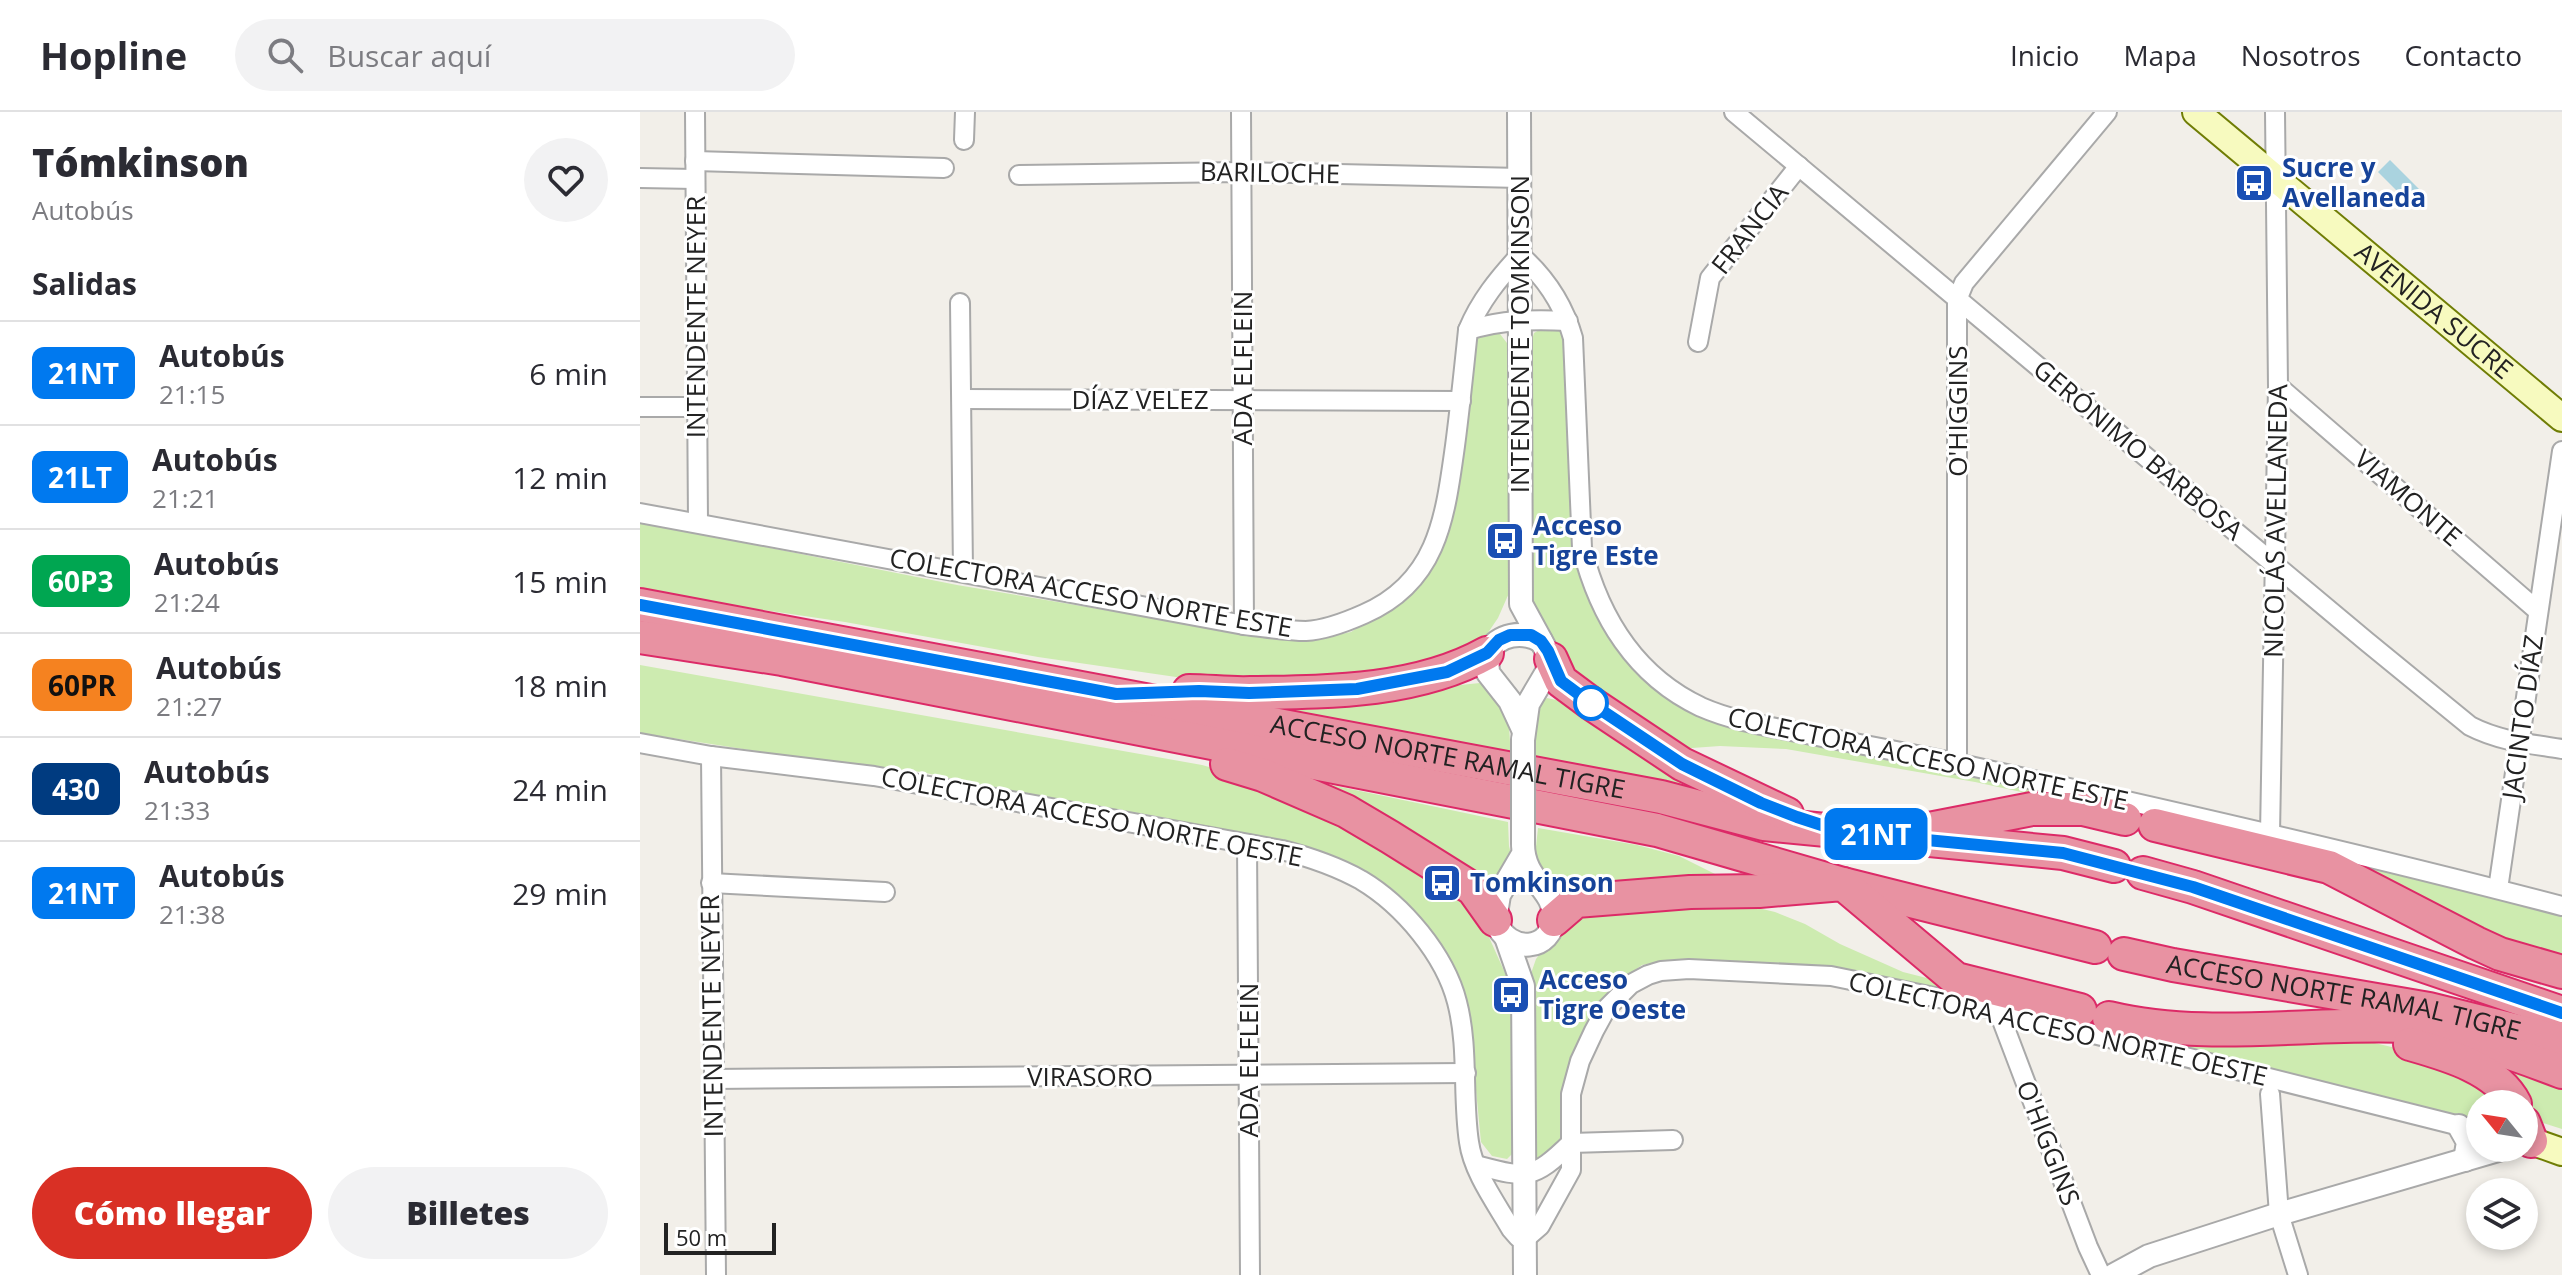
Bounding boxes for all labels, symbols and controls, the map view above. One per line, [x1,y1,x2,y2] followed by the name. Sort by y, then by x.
[235,19,795,91] search box
[40,29,187,81] text: Hopline
[263,33,307,77] icon: search
[327,35,491,76] text: Buscar aquí
[2010,36,2079,74] text: Inicio
[2123,36,2197,74] text: Mapa
[2241,36,2361,74] text: Nosotros
[2405,36,2522,74] text: Contacto
[32,136,249,188] text: Tómkinson
[524,138,608,222] button: heart
[2282,149,2426,215] place label: Sucre y Avellaneda
[1200,153,1340,191] street label: BARILOCHE
[2233,162,2275,204] bus stop icon: Sucre y Avellaneda
[1501,175,1537,493] street label: INTENDENTE TOMKINSON
[1703,175,1796,281] street label: FRANCIA
[32,192,134,228] text: Autobús
[677,196,713,438] street label: INTENDENTE NEYER
[2348,234,2521,387] street label: AVENIDA SUCRE
[32,263,137,304] text: Salidas
[1224,291,1260,445] street label: ADA ELFLEIN
[159,335,285,376] text: Autobús
[1939,345,1975,477] street label: O'HIGGINS
[2026,351,2252,548] street label: GERÓNIMO BARBOSA
[529,353,608,394] text: 6 min
[48,354,119,392] text: 21NT
[159,376,225,412] text: 21:15
[1071,381,1209,417] street label: DÍAZ VELEZ
[2255,383,2295,658] street label: NICOLÁS AVELLANEDA
[152,439,278,480] text: Autobús
[2347,441,2470,554] street label: VIAMONTE
[512,457,608,498] text: 12 min
[48,458,112,496] text: 21LT
[152,480,218,516] text: 21:21
[1533,507,1659,573] place label: Acceso Tigre Este
[1484,520,1526,562] bus stop icon: Acceso Tigre Este
[887,539,1295,645] street label: COLECTORA ACCESO NORTE ESTE
[154,543,279,584] text: Autobús
[512,561,608,602] text: 15 min
[48,562,114,600] text: 60P3
[154,584,220,620] text: 21:24
[2492,632,2551,804] street label: JACINTO DÍAZ
[156,647,282,688] text: Autobús
[512,665,608,706] text: 18 min
[48,666,116,704] text: 60PR
[1574,686,1608,720] unlabelled marker
[156,688,222,724] text: 21:27
[1725,698,2132,818] street label: COLECTORA ACCESO NORTE ESTE
[1268,705,1628,807] street label: ACCESO NORTE RAMAL TIGRE
[144,751,270,792] text: Autobús
[878,757,1306,875] street label: COLECTORA ACCESO NORTE OESTE
[512,769,608,810] text: 24 min
[52,770,100,808] text: 430
[144,792,210,828] text: 21:33
[1820,808,1932,860] line badge: 21NT
[1841,815,1912,853] text: 21NT
[159,855,285,896] text: Autobús
[1421,862,1463,904] bus stop icon: Tomkinson
[1470,864,1614,900] place label: Tomkinson
[512,873,608,914] text: 29 min
[48,874,119,912] text: 21NT
[691,894,731,1138] street label: INTENDENTE NEYER
[159,896,225,932] text: 21:38
[2164,945,2525,1048] street label: ACCESO NORTE RAMAL TIGRE
[1539,961,1686,1027] place label: Acceso Tigre Oeste
[1845,962,2271,1094] street label: COLECTORA ACCESO NORTE OESTE
[1490,974,1532,1016] bus stop icon: Acceso Tigre Oeste
[1230,983,1266,1137] street label: ADA ELFLEIN
[1027,1058,1153,1094] street label: VIRASORO
[2009,1075,2089,1210] street label: O'HIGGINS
[2466,1090,2538,1162] north arrow
[2466,1090,2538,1250] map controls
[32,1167,312,1259] button: Cómo llegar
[328,1167,608,1259] button: Billetes
[2466,1178,2538,1250] button: layers
[664,1219,776,1255] scale bar
[676,1222,727,1252] text: 50 m

